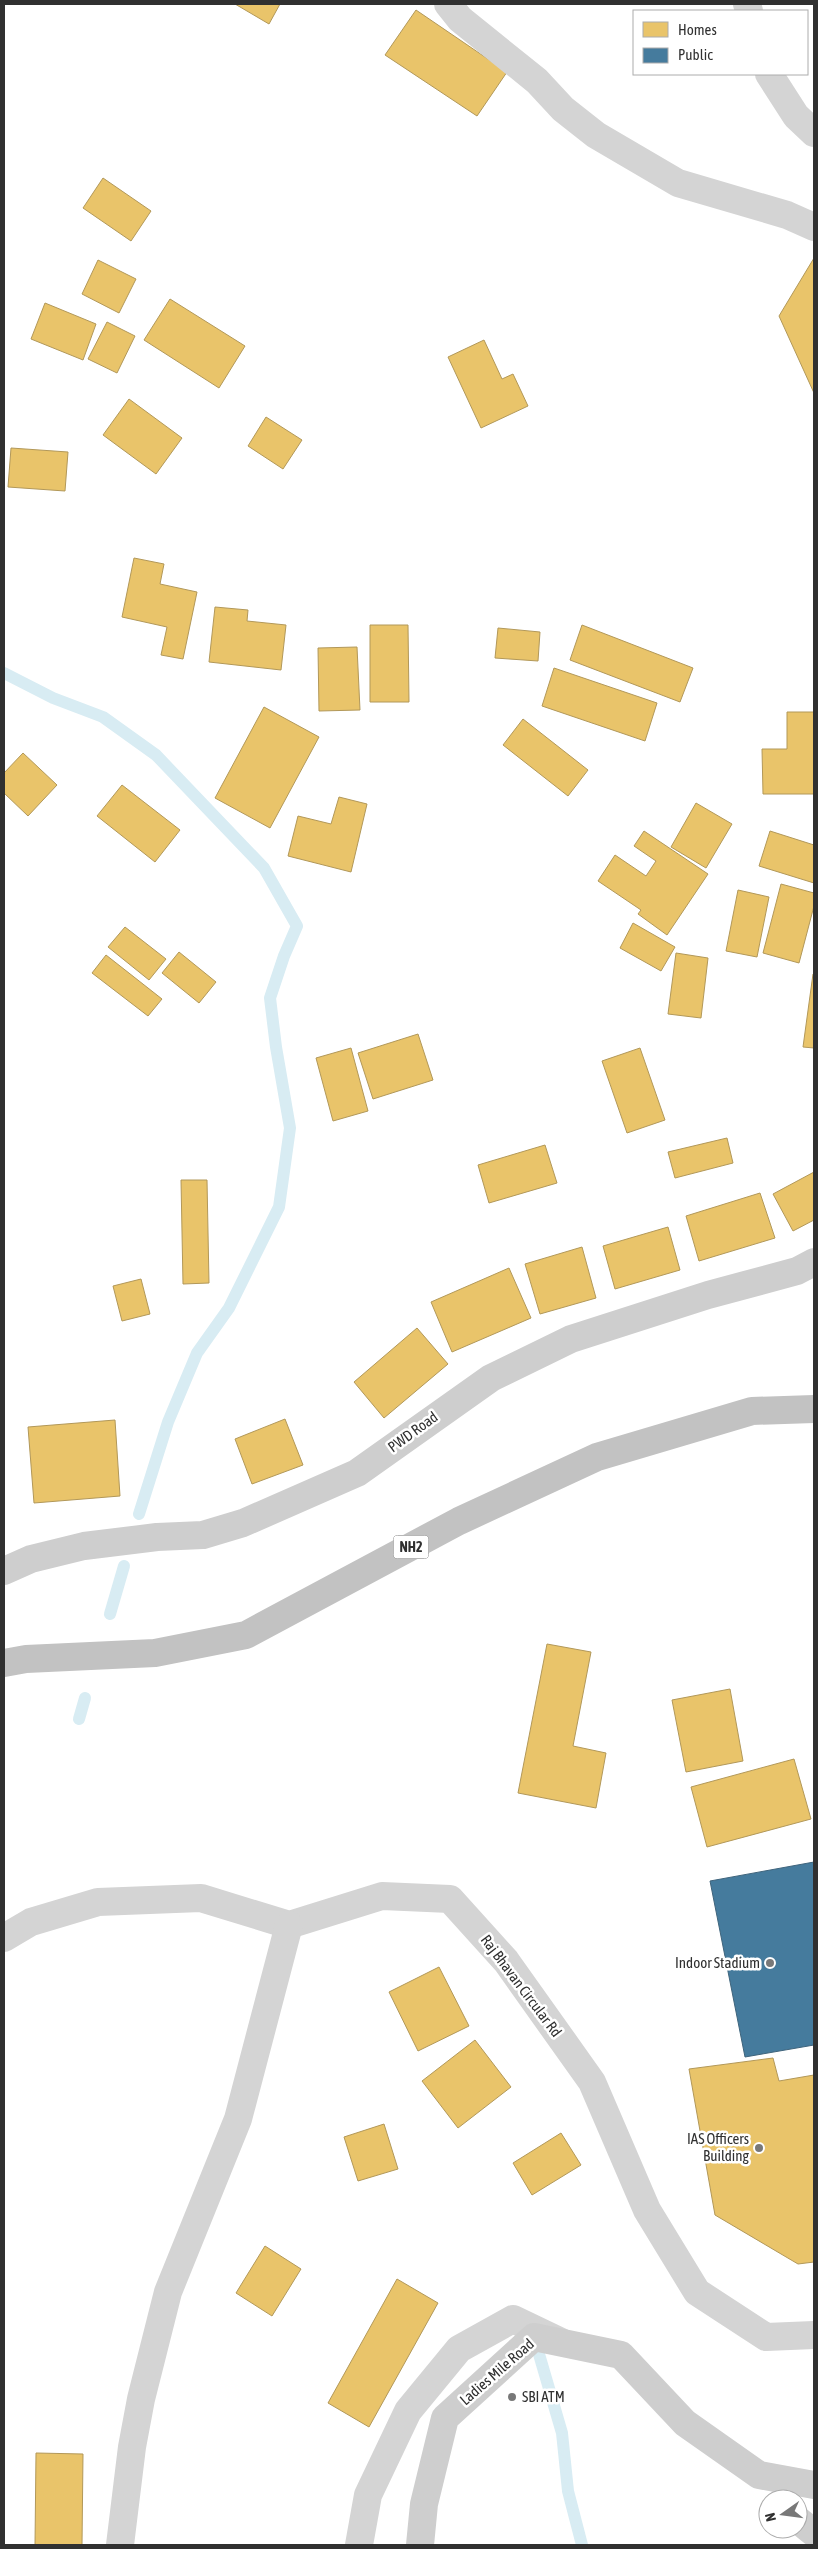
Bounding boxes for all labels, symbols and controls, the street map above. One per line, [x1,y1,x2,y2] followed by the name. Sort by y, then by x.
[633,10,808,75] legend
[678,21,717,38] text: Homes
[678,46,713,63] text: Public
[385,1408,441,1455] street label: PWD Road
[394,1535,428,1558] road number: NH2
[478,1931,565,2040] street label: Raj Bhavan Circular Rd
[675,1954,760,1971] place label: Indoor Stadium
[764,1957,776,1969] marker: Indoor Stadium
[687,2130,750,2164] place label: IAS Officers Building
[753,2142,765,2154] marker: IAS Officers Building
[456,2335,537,2408] street label: Ladies Mile Road
[522,2388,565,2405] place label: SBI ATM
[506,2391,518,2403] marker: SBI ATM
[758,2489,808,2539] north arrow
[762,2511,779,2523] text: N

